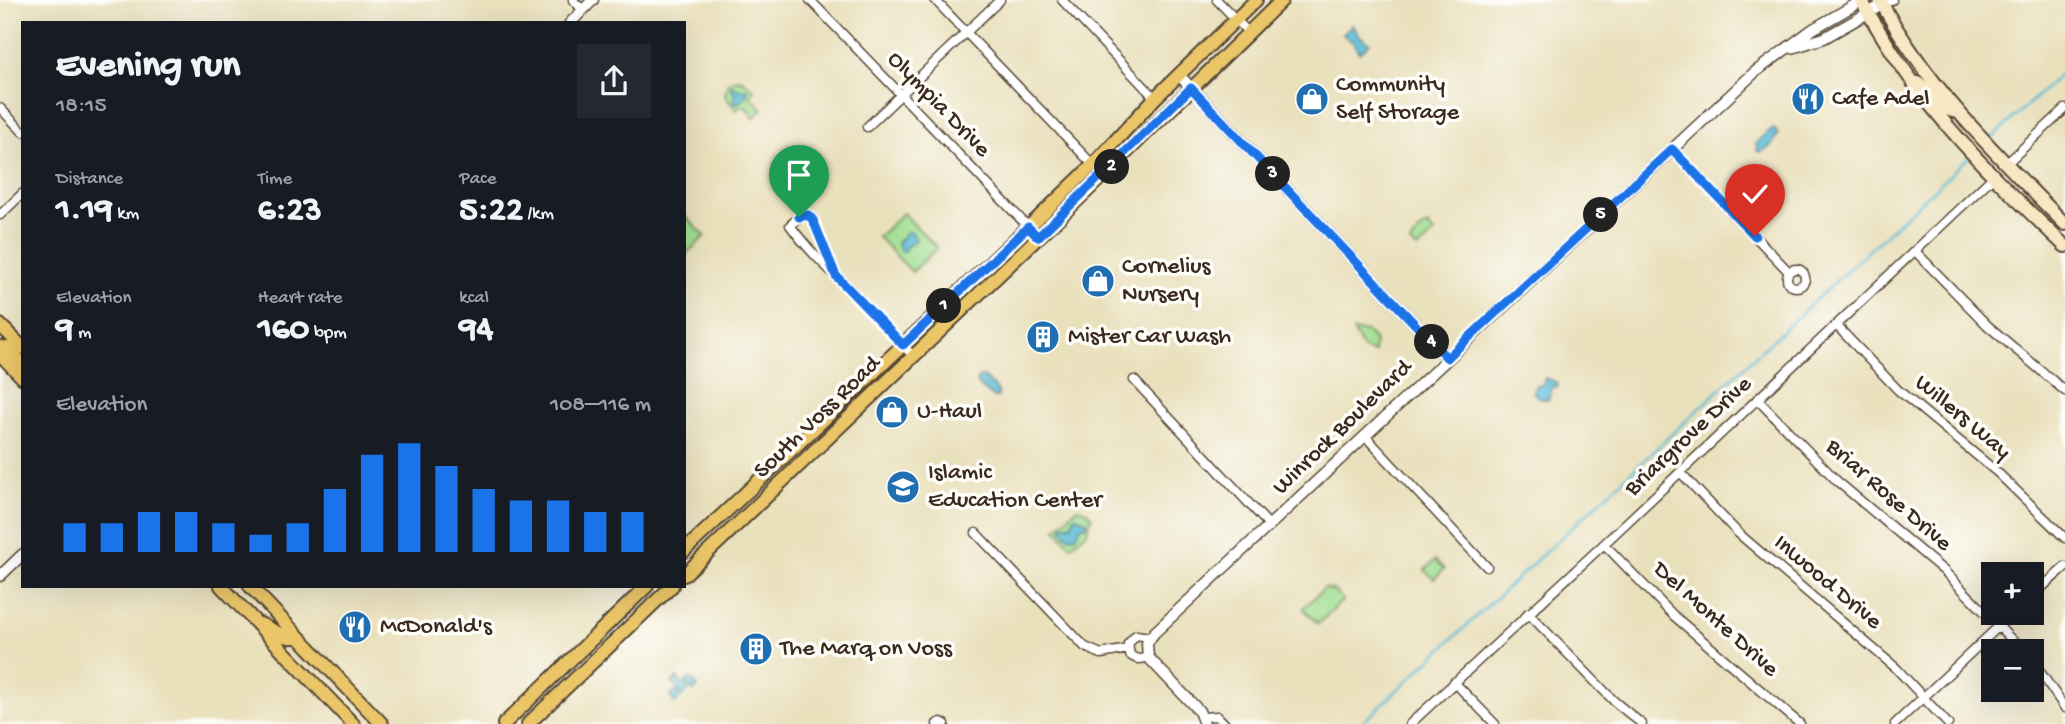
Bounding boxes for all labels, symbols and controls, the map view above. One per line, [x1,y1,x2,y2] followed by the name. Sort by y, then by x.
[577,44,651,118] button: share
[56,45,240,89] text: Evening run
[880,46,996,165] street label: Olympia Drive
[1336,71,1460,128] place label: Community Self Storage
[1293,80,1331,118] shop icon: Community Self Storage
[1789,80,1827,118] restaurant icon: Cafe Adel
[1832,85,1930,114] place label: Cafe Adel
[56,93,107,120] text: 18:15
[769,145,829,217] pin
[1094,150,1130,184] pin: 2
[1107,155,1116,178] text: 2
[780,156,818,194] icon: arrive
[1256,156,1290,192] pin: 3
[1268,162,1277,185] text: 3
[1725,164,1785,236] pin
[56,168,123,191] text: Distance
[258,168,292,191] text: Time
[459,168,497,191] text: Pace
[1736,175,1774,213] icon: check
[56,191,113,232] text: 1.19
[258,191,322,232] text: 6:23
[459,191,523,232] text: 5:22
[1584,198,1618,232] pin: 5
[113,203,139,226] text: km
[523,203,554,226] text: /km
[1596,203,1606,226] text: 5
[1122,253,1212,310] place label: Cornelius Nursery
[1079,262,1117,300] shop icon: Cornelius Nursery
[56,287,132,310] text: Elevation
[258,287,343,310] text: Heart rate
[459,287,489,310] text: kcal
[926,288,962,324] pin: 1
[940,294,947,317] text: 1
[56,310,74,351] text: 9
[258,310,309,351] text: 160
[459,310,493,351] text: 94
[1024,318,1062,356] building icon: Mister Car Wash
[74,322,92,345] text: m
[309,322,347,345] text: bpm
[1068,323,1231,352] place label: Mister Car Wash
[1414,324,1450,360] pin: 4
[1427,330,1436,353] text: 4
[749,349,889,486] street label: South Voss Road
[1267,353,1420,502] street label: Winrock Boulevard
[1908,369,2016,467] street label: Willers Way
[1619,370,1759,504] street label: Briargrove Drive
[56,392,147,419] text: Elevation
[550,392,651,419] text: 108–116 m
[873,393,911,431] shop icon: U-Haul
[917,398,982,427] place label: U-Haul
[1818,433,1957,559] street label: Briar Rose Drive
[928,459,1104,516] place label: Islamic Education Center
[884,468,922,506] school or university icon: Islamic Education Center
[1767,529,1888,637] street label: Inwood Drive
[1644,554,1784,685] street label: Del Monte Drive
[1981,562,2044,702] map controls
[1981,562,2044,625] button: +
[336,608,374,646] restaurant icon: McDonald's
[380,613,493,642] place label: McDonald's
[737,630,775,668] building icon: The Marq on Voss
[778,635,953,664] place label: The Marq on Voss
[1981,639,2044,702] button: −

